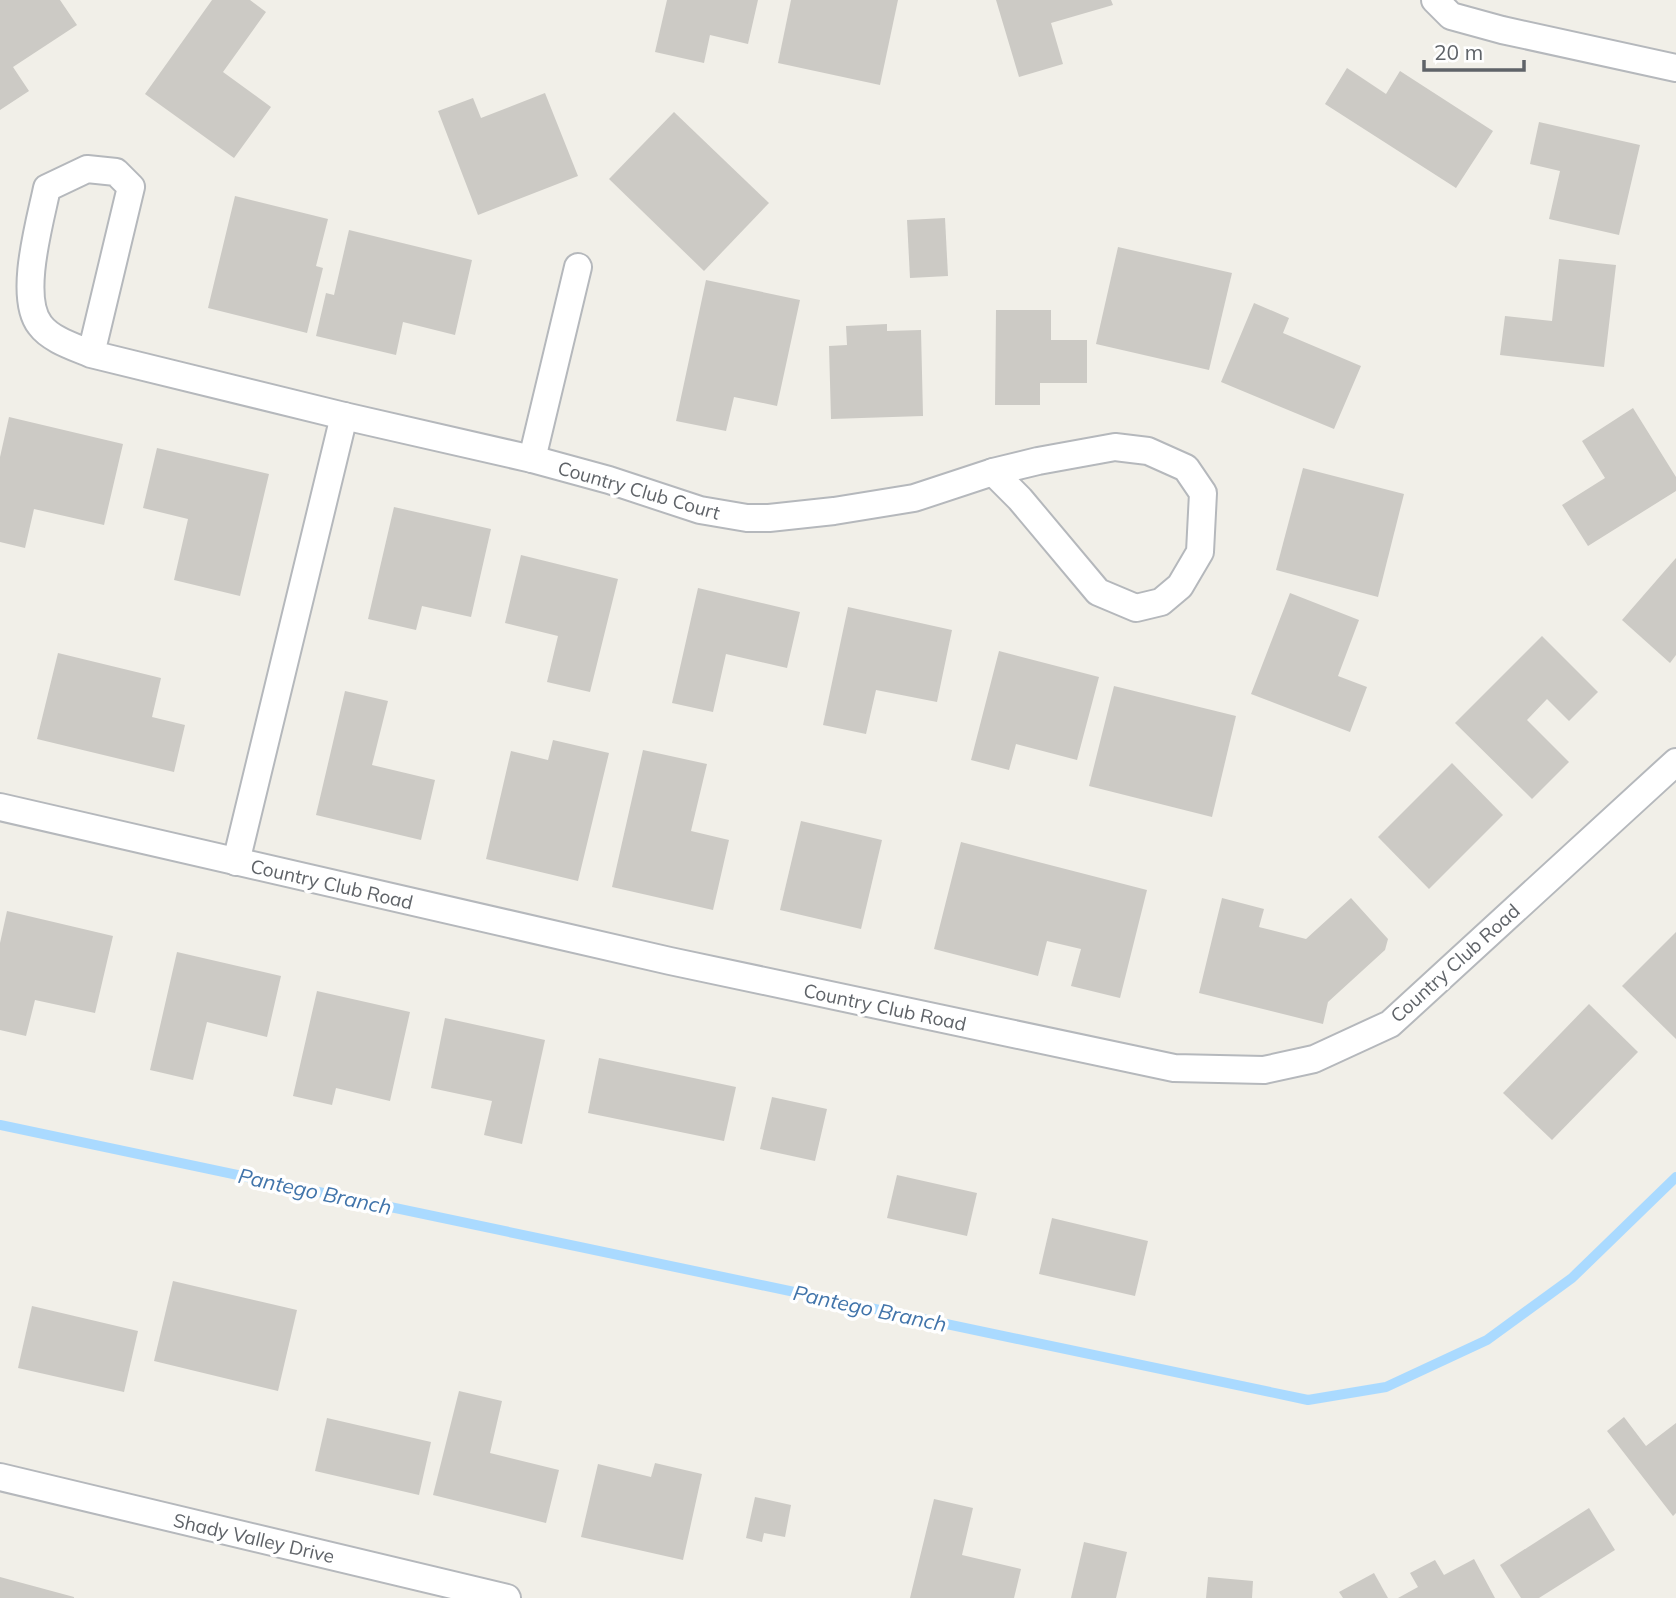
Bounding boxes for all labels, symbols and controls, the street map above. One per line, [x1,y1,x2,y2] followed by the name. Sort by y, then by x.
[1424,28,1524,72] scale bar
[1434,39,1483,65] text: 20 m
[555,455,723,525] street label: Country Club Court
[248,854,416,914] street label: Country Club Road
[1385,899,1525,1027] street label: Country Club Road
[801,978,969,1036] street label: Country Club Road
[236,1162,394,1220] water label: Pantego Branch
[791,1279,949,1337] water label: Pantego Branch
[171,1508,337,1568] street label: Shady Valley Drive

